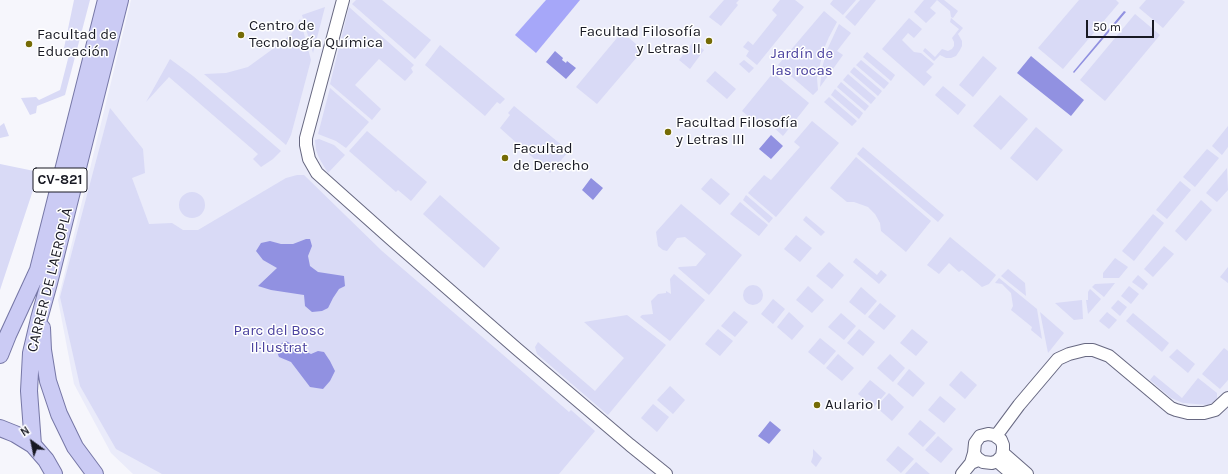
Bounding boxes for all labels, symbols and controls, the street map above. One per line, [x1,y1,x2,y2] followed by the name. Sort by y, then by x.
[1088,12,1156,38] scale bar
[249,17,383,52] place label: Centro de Tecnología Química
[1093,20,1121,34] text: 50 m
[579,23,701,58] place label: Facultad Filosofía y Letras II
[37,26,117,61] place label: Facultad de Educación
[236,30,246,40] marker: Centro de Tecnología Química
[704,36,714,46] marker: Facultad Filosofía y Letras II
[24,39,34,49] marker: Facultad de Educación
[771,45,833,80] park label: Jardín de las rocas
[676,114,798,149] place label: Facultad Filosofía y Letras III
[663,127,673,137] marker: Facultad Filosofía y Letras III
[513,140,589,175] place label: Facultad de Derecho
[500,153,510,163] marker: Facultad de Derecho
[33,168,87,192] road number: CV-821
[23,206,77,354] street label: CARRER DE L'AEROPLÀ
[234,322,324,357] park label: Parc del Bosc Il·lustrat
[825,396,881,414] place label: Aulario I
[812,400,822,410] marker: Aulario I
[12,422,52,462] north arrow
[18,424,32,439] text: N

